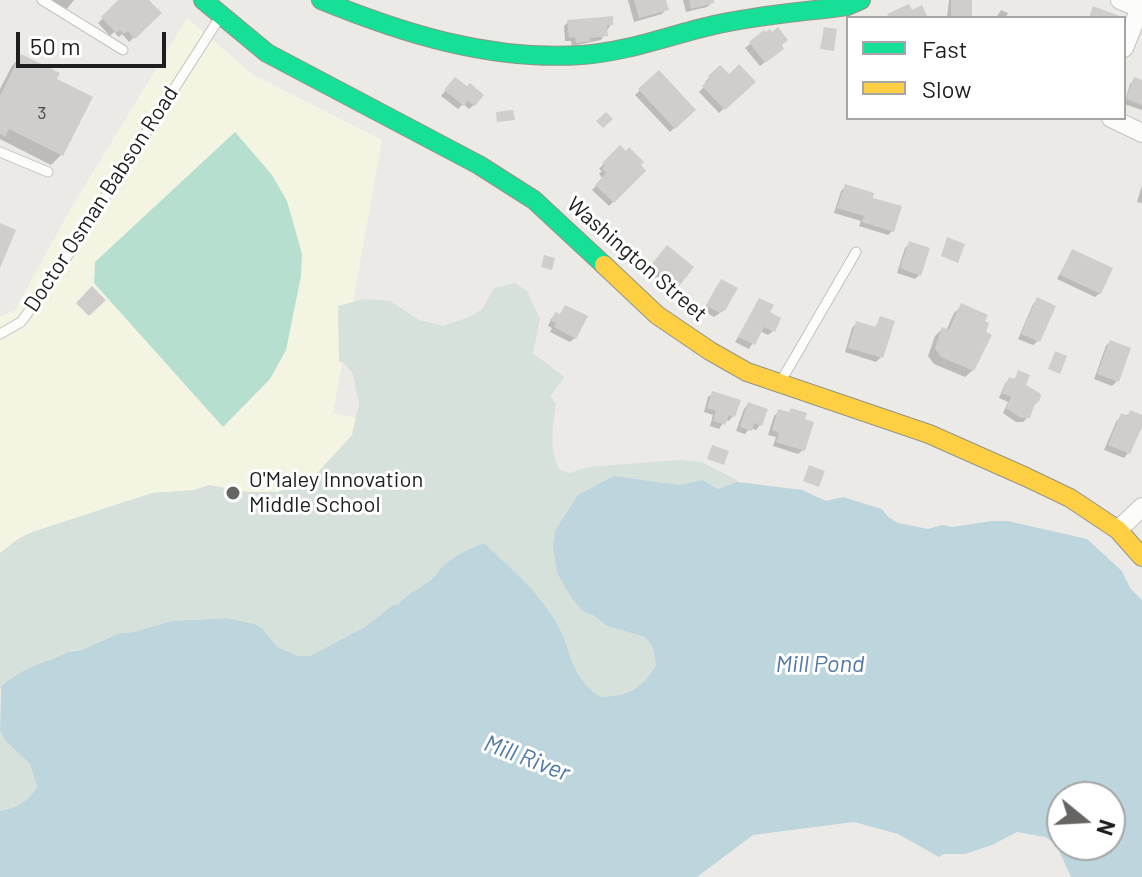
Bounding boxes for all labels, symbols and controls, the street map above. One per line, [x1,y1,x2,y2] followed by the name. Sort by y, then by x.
[20,16,170,66] scale bar
[846,16,1126,120] legend
[30,31,81,60] text: 50 m
[922,34,967,63] text: Fast
[922,74,971,103] text: Slow
[18,81,184,317] street label: Doctor Osman Babson Road
[37,102,47,124] house number: 3
[561,191,713,327] street label: Washington Street
[249,467,423,518] place label: O'Maley Innovation Middle School
[224,484,242,502] marker: O'Maley Innovation Middle School
[775,650,865,678] water label: Mill Pond
[480,728,574,788] water label: Mill River
[1046,781,1126,861] north arrow
[1092,817,1122,839] text: N

